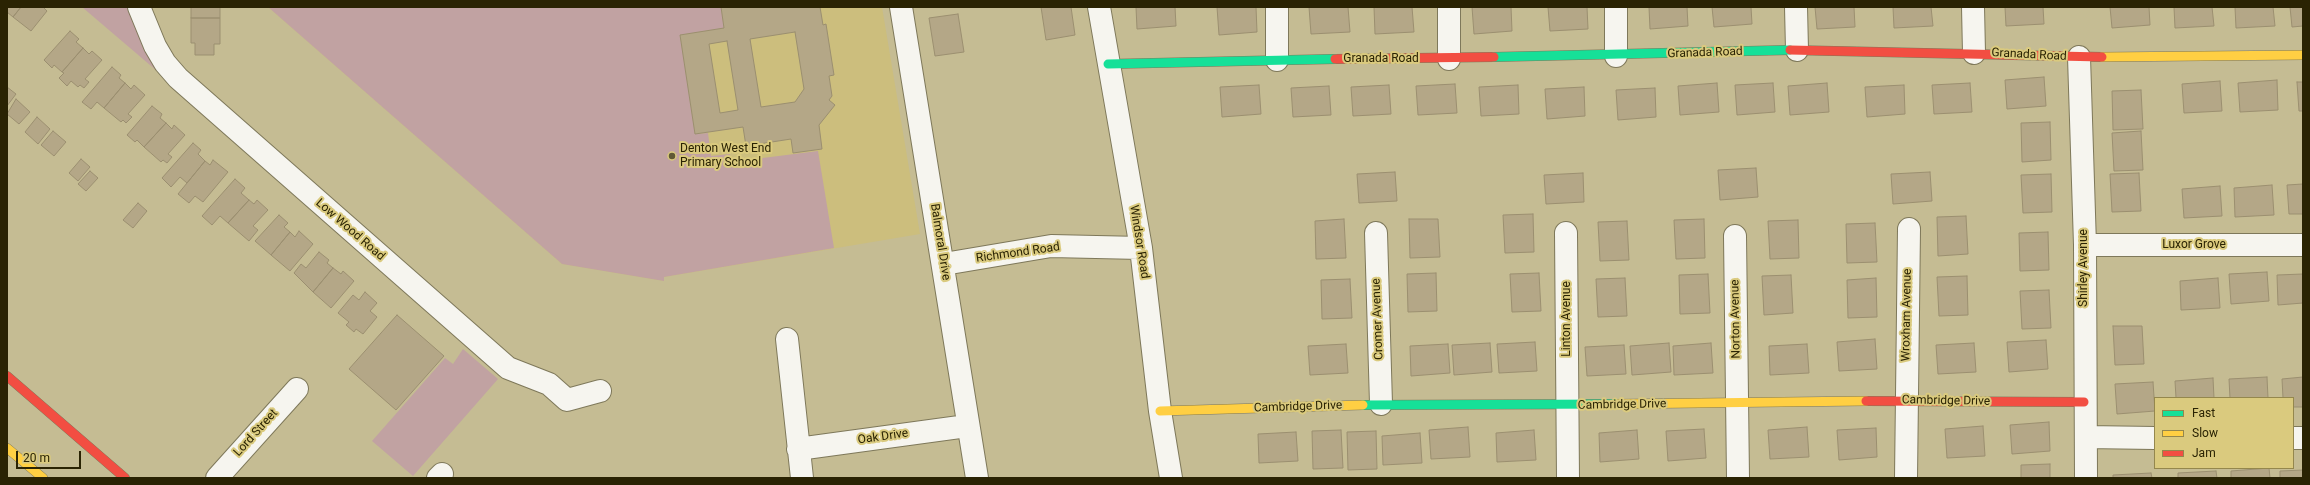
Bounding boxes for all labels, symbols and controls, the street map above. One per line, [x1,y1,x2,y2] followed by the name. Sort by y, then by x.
[1667,44,1743,62] street label: Granada Road
[1991,46,2067,64] street label: Granada Road
[1343,52,1419,66] street label: Granada Road
[680,142,771,170] place label: Denton West End Primary School
[667,151,677,161] marker: Denton West End Primary School
[313,196,387,264] street label: Low Wood Road
[927,203,953,281] street label: Balmoral Drive
[1126,204,1152,280] street label: Windsor Road
[2077,229,2091,307] street label: Shirley Avenue
[2162,238,2226,252] street label: Luxor Grove
[975,240,1061,266] street label: Richmond Road
[1899,268,1915,362] street label: Wroxham Avenue
[1369,278,1387,360] street label: Cromer Avenue
[1728,279,1744,359] street label: Norton Avenue
[1560,281,1574,357] street label: Linton Avenue
[1902,393,1990,409] street label: Cambridge Drive
[1578,397,1666,413] street label: Cambridge Drive
[2154,397,2294,469] legend
[1254,398,1342,416] street label: Cambridge Drive
[231,406,281,460] street label: Lord Street
[2192,406,2215,420] text: Fast
[857,426,909,448] street label: Oak Drive
[2192,426,2218,440] text: Slow
[18,443,83,469] scale bar
[2192,446,2216,460] text: Jam
[23,451,50,465] text: 20 m

